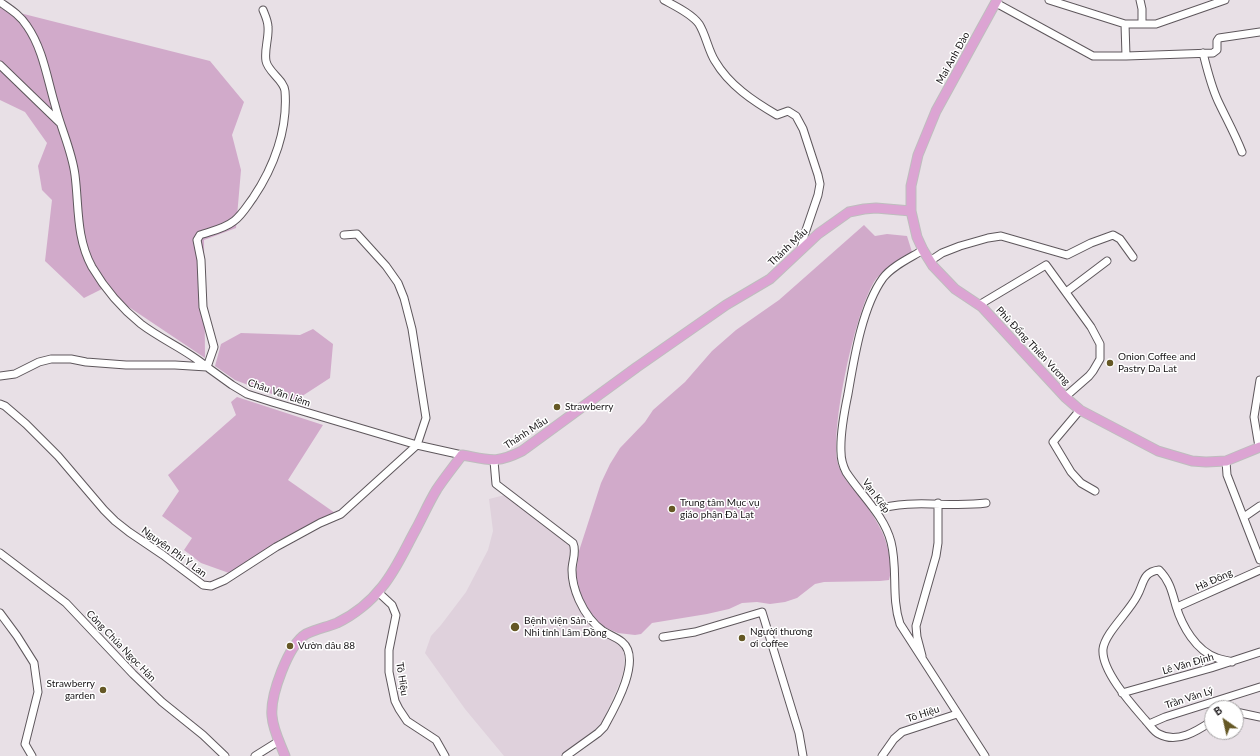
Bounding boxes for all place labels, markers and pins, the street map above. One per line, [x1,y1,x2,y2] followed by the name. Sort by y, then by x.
[1118,351,1196,374] place label: Onion Coffee and Pastry Da Lat
[1105,358,1115,368] marker: Onion Coffee and Pastry Da Lat
[565,401,613,413] place label: Strawberry
[552,402,562,412] marker: Strawberry
[680,497,760,520] place label: Trung tâm Mục vụ giáo phận Đà Lạt
[667,504,677,514] marker: Trung tâm Mục vụ giáo phận Đà Lạt
[524,615,607,638] place label: Bệnh viện Sản - Nhi tỉnh Lâm Đồng
[509,621,521,633] marker: Bệnh viện Sản - Nhi tỉnh Lâm Đồng
[750,626,812,650] place label: Người thương ơi coffee
[737,633,747,643] marker: Người thương ơi coffee
[298,640,355,652] place label: Vườn dâu 88
[285,641,295,651] marker: Vườn dâu 88
[47,678,95,702] place label: Strawberry garden
[98,685,108,695] marker: Strawberry garden

